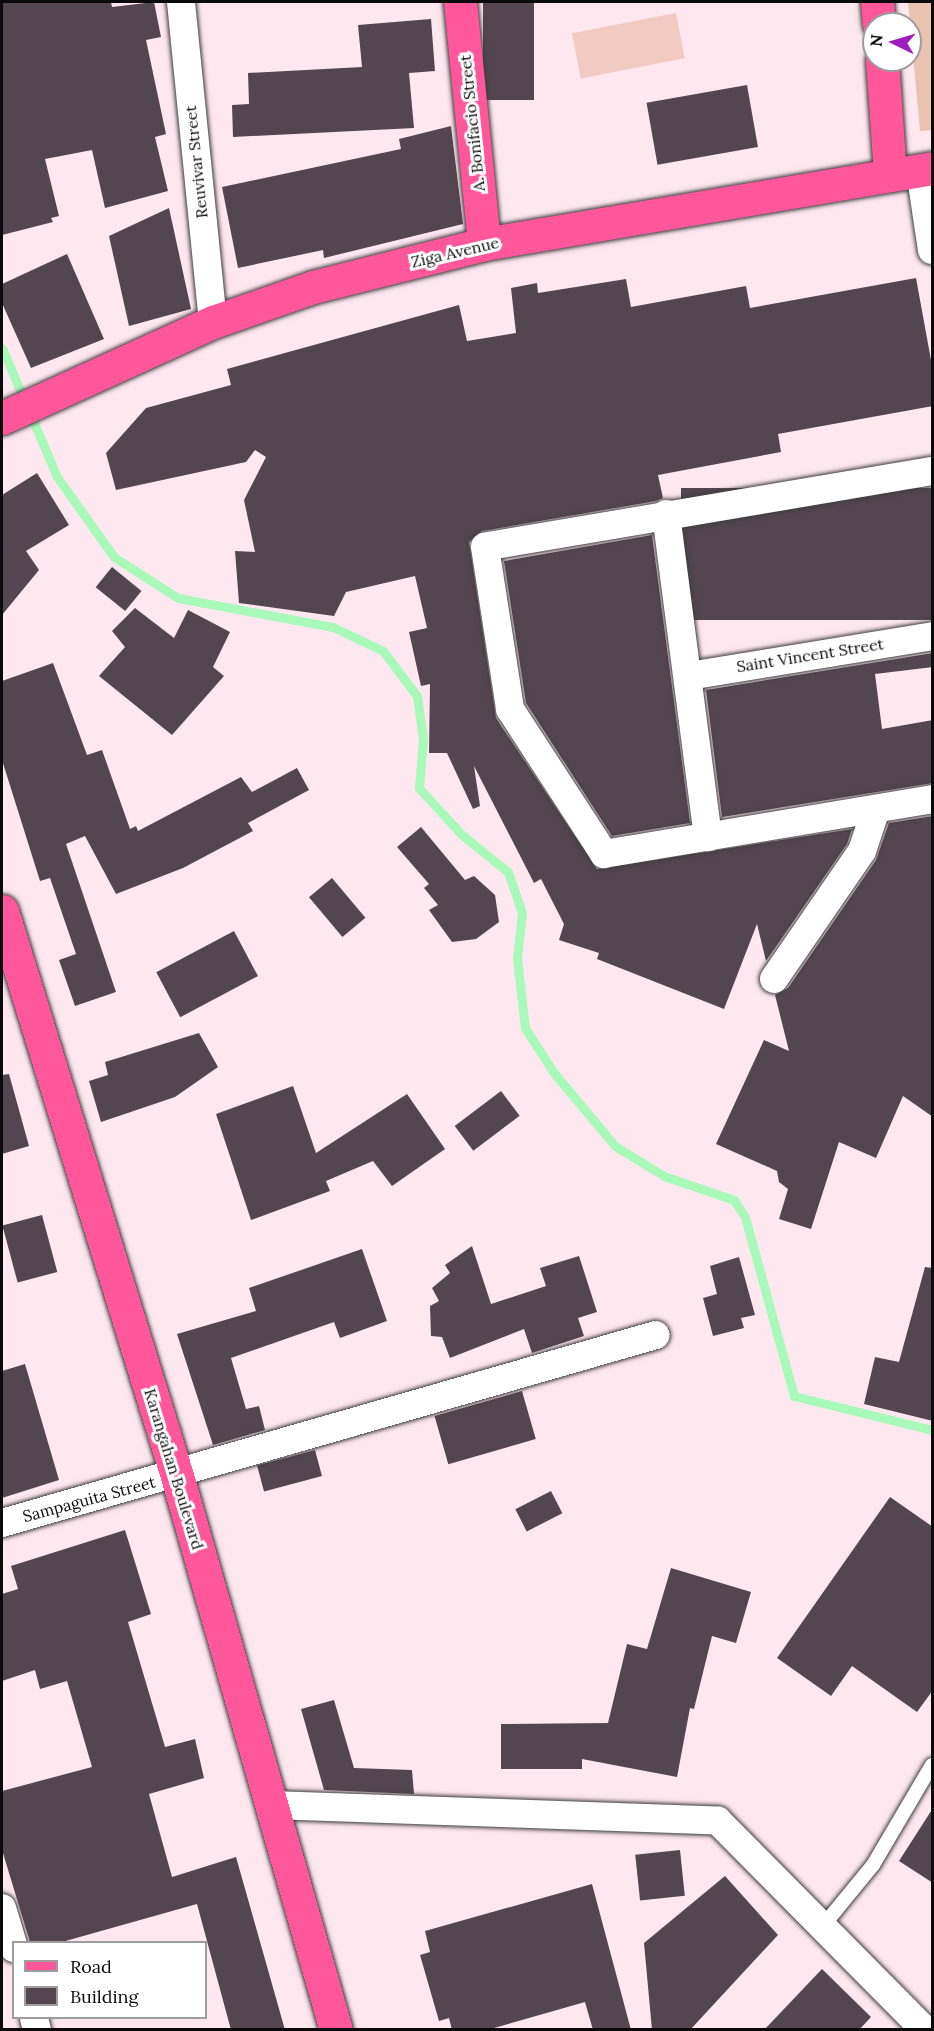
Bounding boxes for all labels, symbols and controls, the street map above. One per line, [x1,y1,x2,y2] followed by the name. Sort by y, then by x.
[862,12,922,72] north arrow
[866,34,887,48] text: N
[455,54,489,192] street label: A. Bonifacio Street
[181,105,211,219] street label: Reuvivar Street
[409,233,501,271] street label: Ziga Avenue
[735,634,885,676] street label: Saint Vincent Street
[140,1386,208,1552] street label: Karangahan Boulevard
[21,1472,157,1526] street label: Sampaguita Street
[12,1941,207,2019] legend
[70,1955,112,1978] text: Road
[70,1985,138,2008] text: Building

